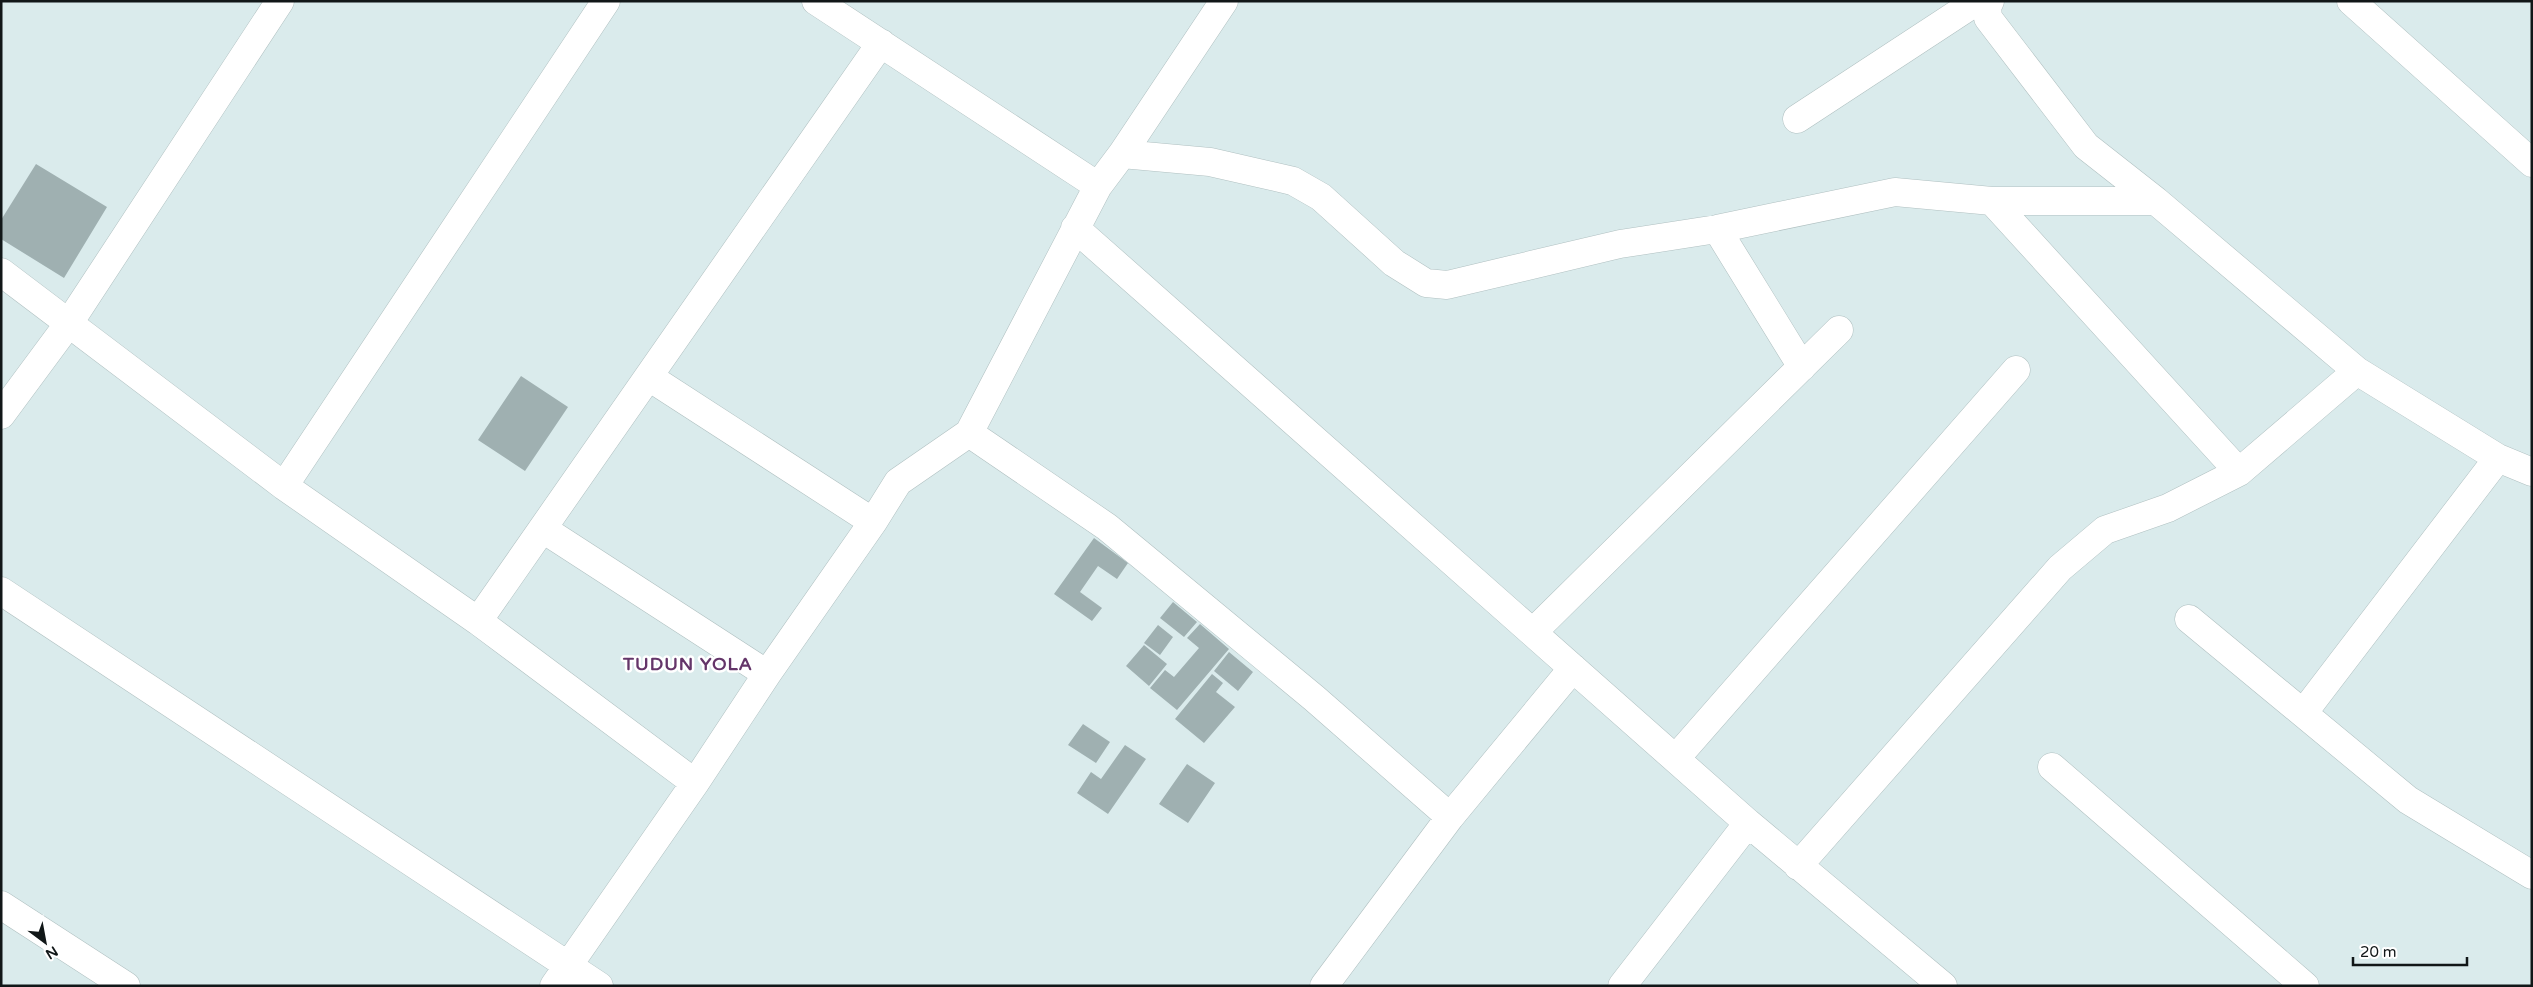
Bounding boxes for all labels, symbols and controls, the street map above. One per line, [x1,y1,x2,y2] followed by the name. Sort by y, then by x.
[622,653,753,675] district label: TUDUN YOLA
[20,917,70,967] north arrow
[2353,934,2467,966] scale bar
[42,942,61,963] text: N
[2360,943,2397,961] text: 20 m

